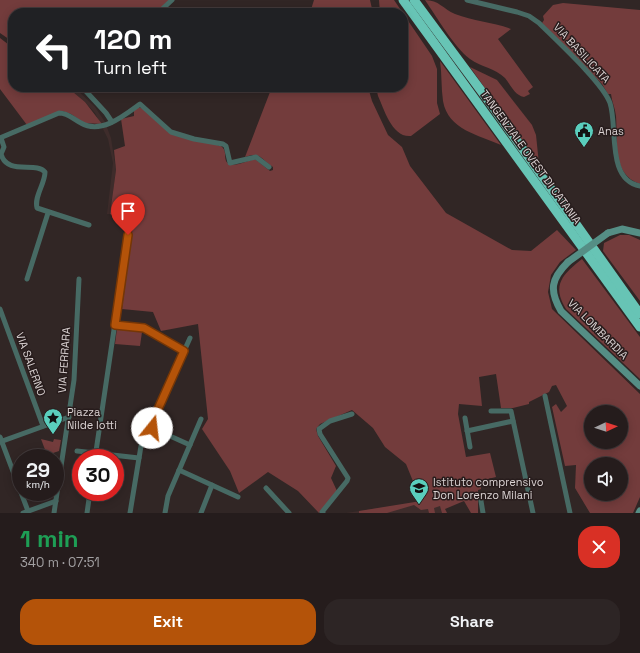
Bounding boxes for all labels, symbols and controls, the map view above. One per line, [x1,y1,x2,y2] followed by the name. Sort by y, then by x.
[551,20,613,86] street label: VIA BASILICATA
[94,21,172,57] text: 120 m
[28,24,80,76] icon: left
[94,56,167,79] text: Turn left
[478,87,584,227] street label: TANGENZIALE OVEST DI CATANIA
[573,120,595,148] public building icon: Anas
[598,124,624,138] place label: Anas
[111,194,145,235] pin
[117,200,139,222] icon: arrive
[565,296,631,362] street label: VIA LOMBARDIA
[55,327,73,393] street label: VIA FERRARA
[13,330,49,398] street label: VIA SALERNO
[67,405,117,432] place label: Piazza Nilde Iotti
[584,405,628,449] north arrow
[584,405,628,501] map controls
[42,407,64,435] place icon: Piazza Nilde Iotti
[131,407,173,449] position arrow
[72,449,124,501] speed limit sign: 30
[26,457,50,483] text: 29
[584,457,628,501] button: sound
[433,475,544,502] place label: Istituto comprensivo Don Lorenzo Milani
[408,477,430,505] school or university icon: Istituto comprensivo Don Lorenzo Milani
[26,478,50,491] text: km/h
[20,523,79,554] text: 1 min
[578,526,620,568] button: close
[20,554,100,571] text: 340 m · 07:51
[20,599,316,645] button: Exit
[324,599,620,645] button: Share

